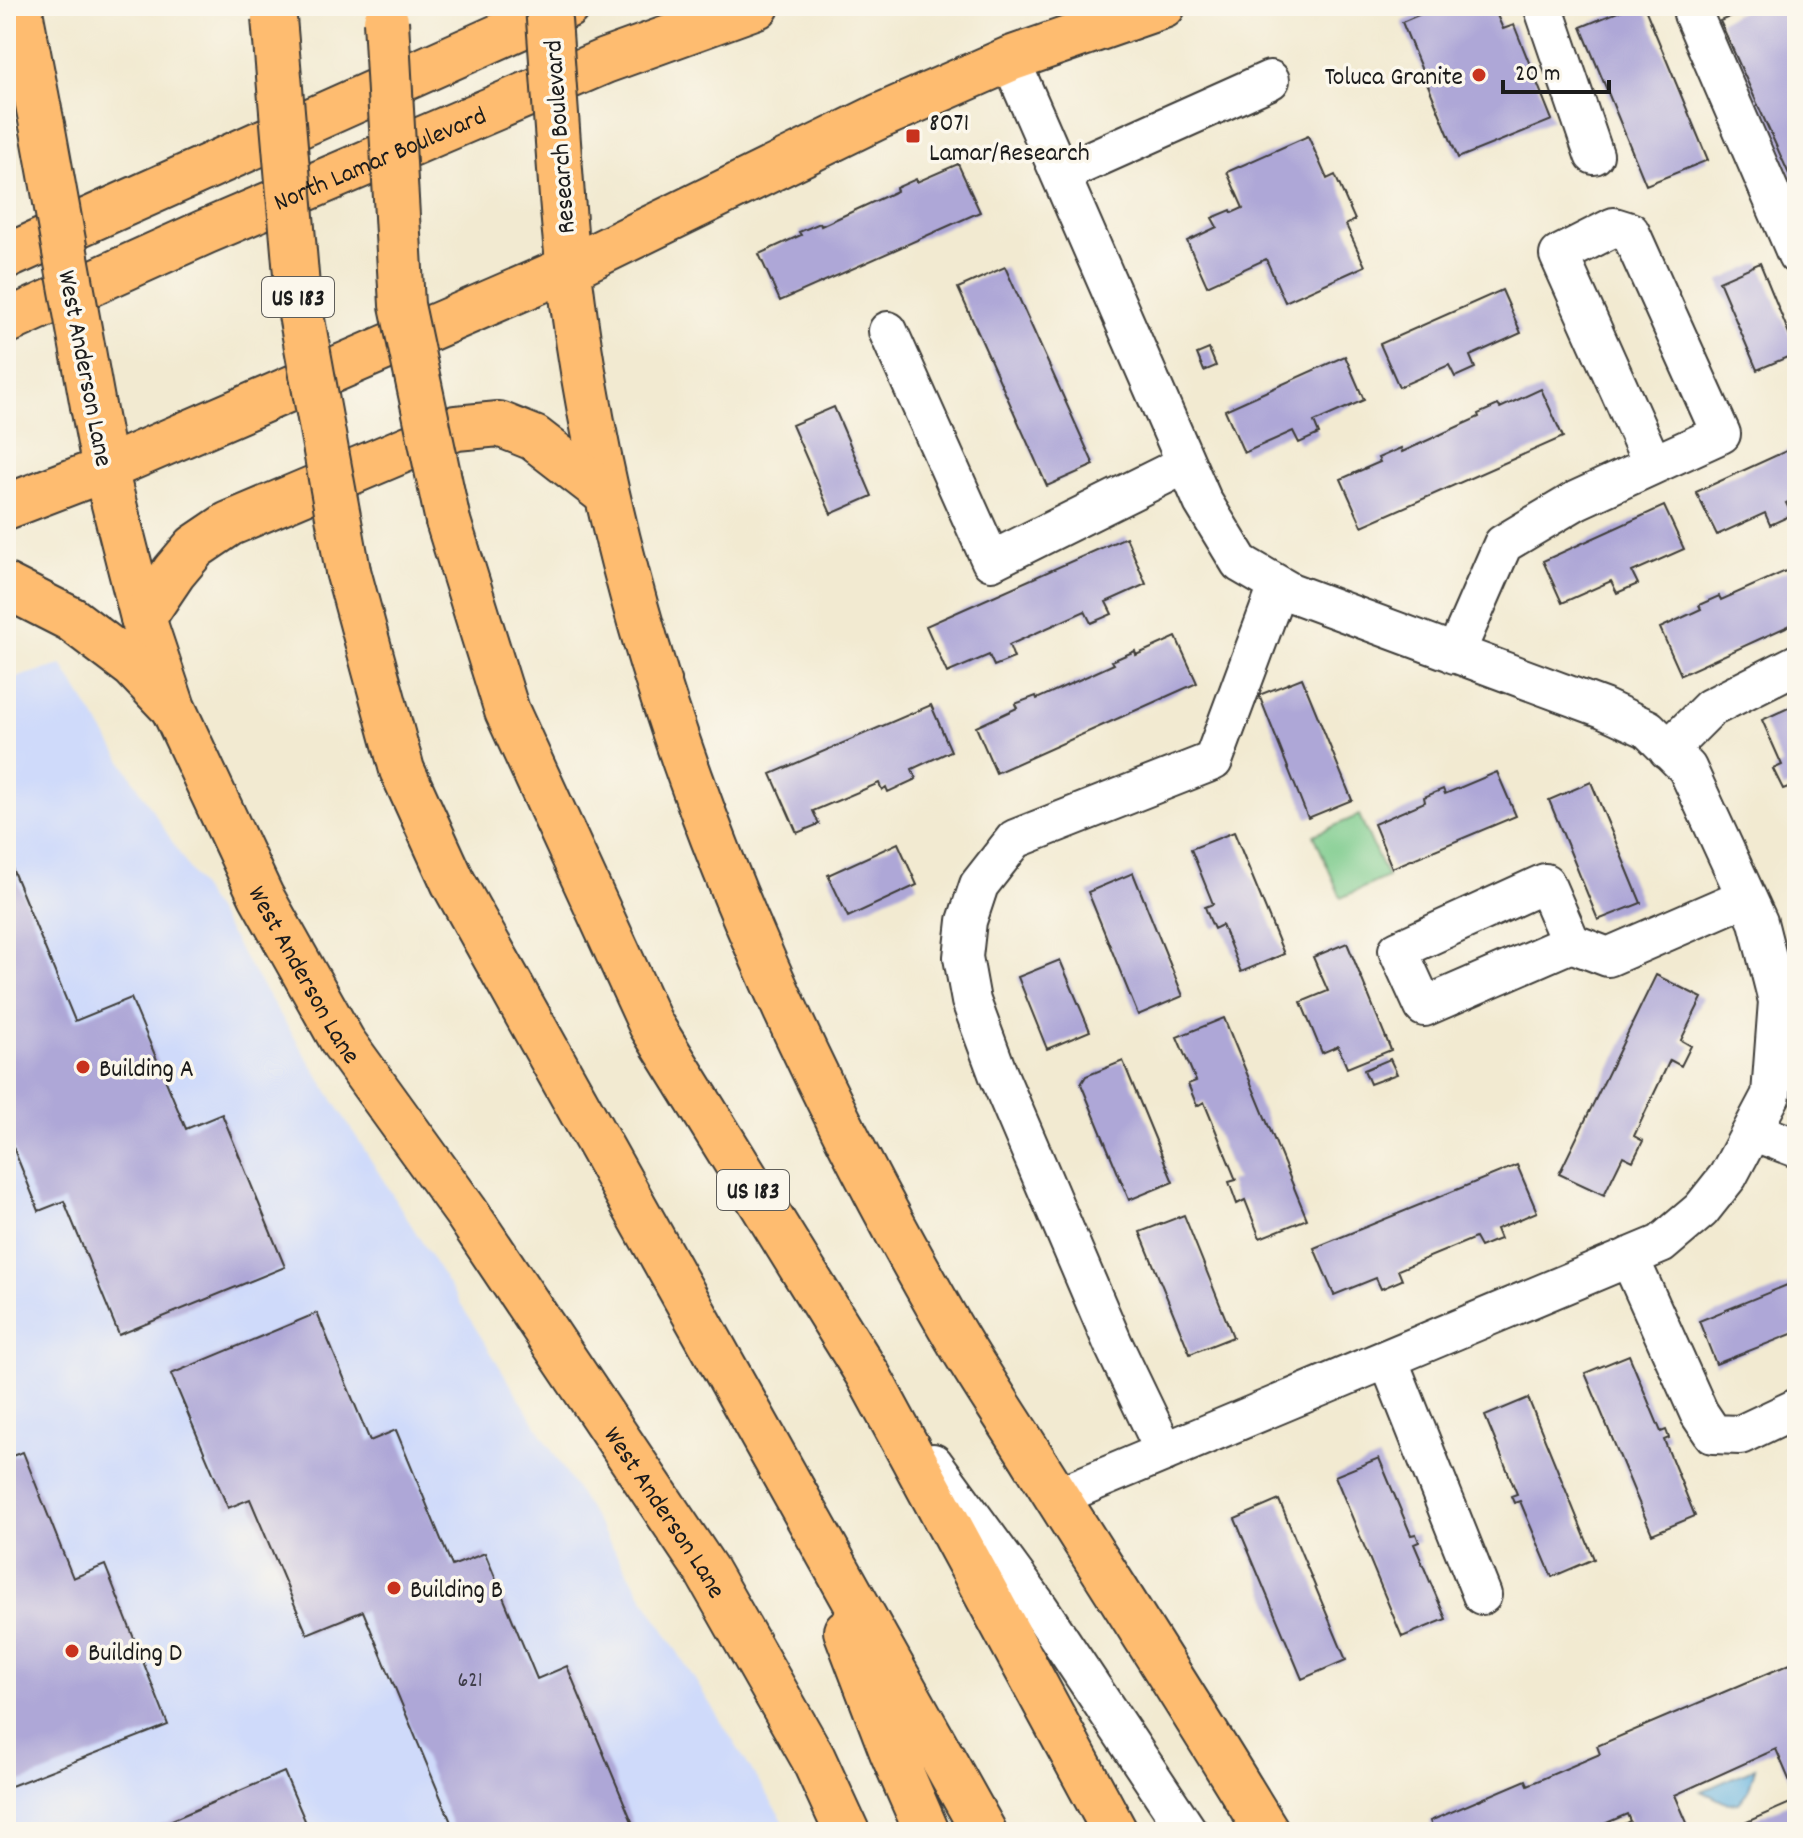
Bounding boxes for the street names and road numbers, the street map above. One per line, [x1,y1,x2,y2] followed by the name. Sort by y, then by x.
[536,39,587,235] street label: Research Boulevard
[269,99,493,222] street label: North Lamar Boulevard
[46,267,121,470] street label: West Anderson Lane
[262,277,334,317] road number: US 183
[237,881,368,1073] street label: West Anderson Lane
[717,1170,789,1210] road number: US 183
[593,1420,733,1606] street label: West Anderson Lane

